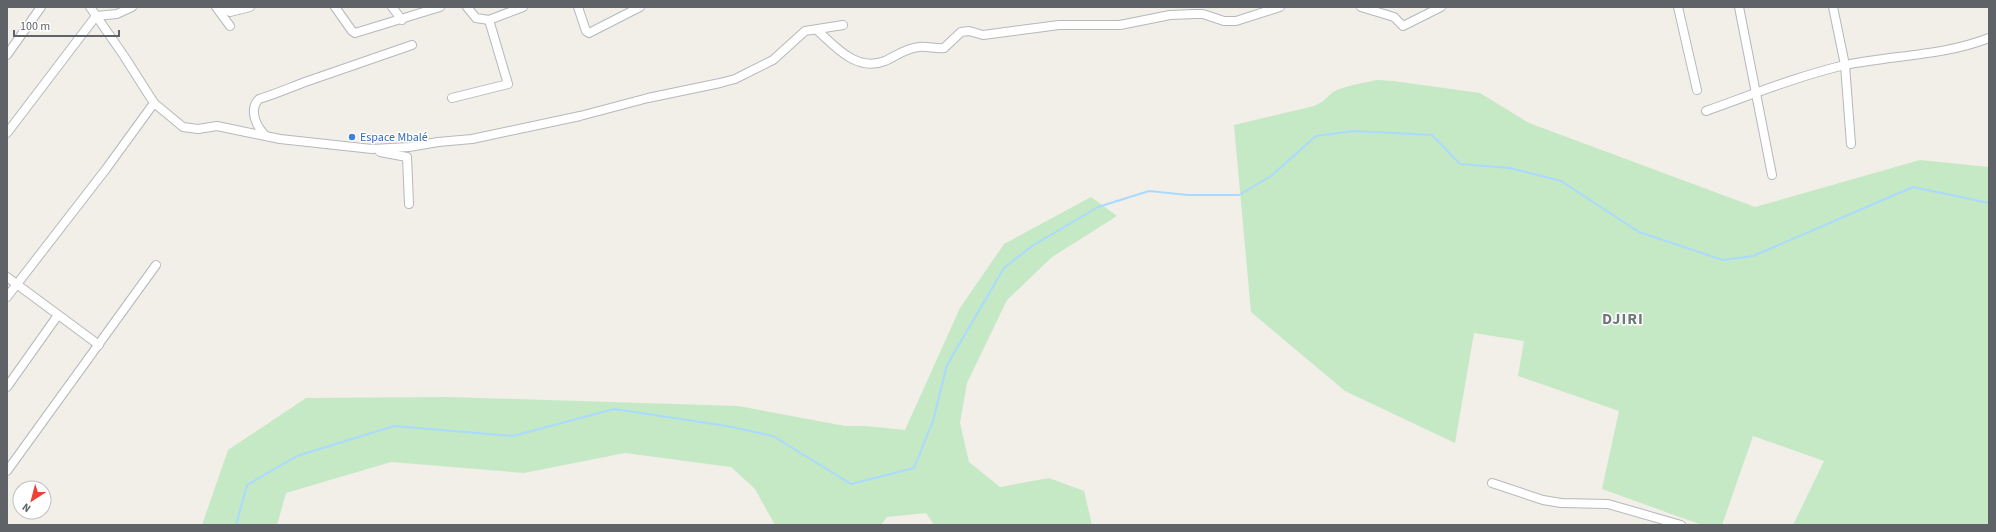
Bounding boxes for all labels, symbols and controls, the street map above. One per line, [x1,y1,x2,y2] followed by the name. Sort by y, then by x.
[14,12,119,38] scale bar
[20,18,50,35] text: 100 m
[360,129,428,146] place label: Espace Mbalé
[347,132,357,142] marker: Espace Mbalé
[1602,308,1644,330] district label: DJIRI
[12,480,52,520] north arrow
[19,499,34,516] text: N

